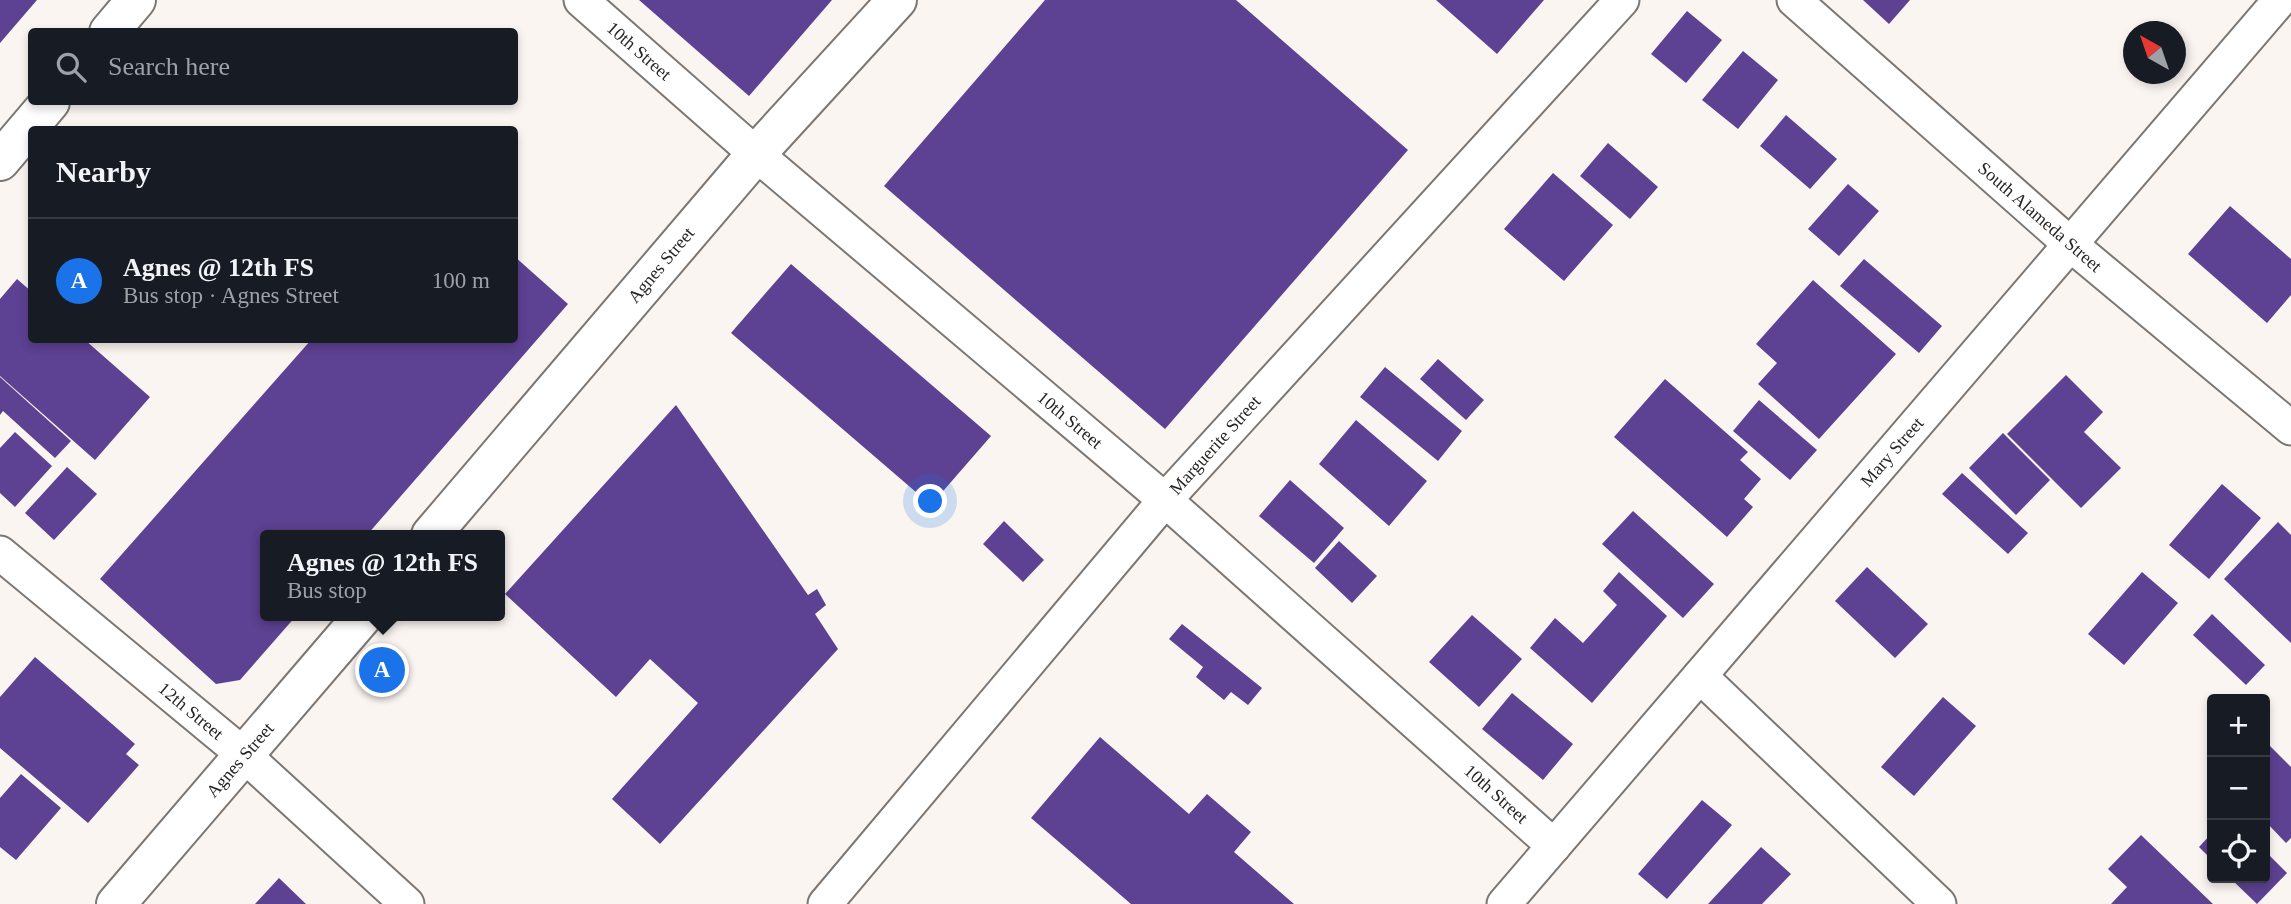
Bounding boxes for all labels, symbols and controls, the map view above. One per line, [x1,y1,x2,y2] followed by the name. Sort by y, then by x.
[603,18,675,84] street label: 10th Street
[2123,21,2186,84] north arrow
[28,28,518,105] search box
[52,48,90,86] icon: search
[108,52,230,81] text: Search here
[56,155,151,188] text: Nearby
[1974,158,2106,276] street label: South Alameda Street
[624,223,698,307] street label: Agnes Street
[123,253,314,282] text: Agnes @ 12th FS
[71,268,87,293] text: A
[432,268,490,293] text: 100 m
[123,283,339,308] text: Bus stop · Agnes Street
[1034,387,1106,453] street label: 10th Street
[1165,391,1265,499] street label: Marguerite Street
[1856,413,1928,491] street label: Mary Street
[913,484,947,518] your location
[260,530,505,621] popup
[287,548,478,577] text: Agnes @ 12th FS
[287,578,367,603] text: Bus stop
[359,644,405,696] pin: A
[155,678,227,744] street label: 12th Street
[2207,694,2270,883] map controls
[2207,694,2270,757] button: +
[202,719,278,801] street label: Agnes Street
[2207,757,2270,820] button: −
[1460,760,1532,828] street label: 10th Street
[2207,820,2270,883] button: locate

